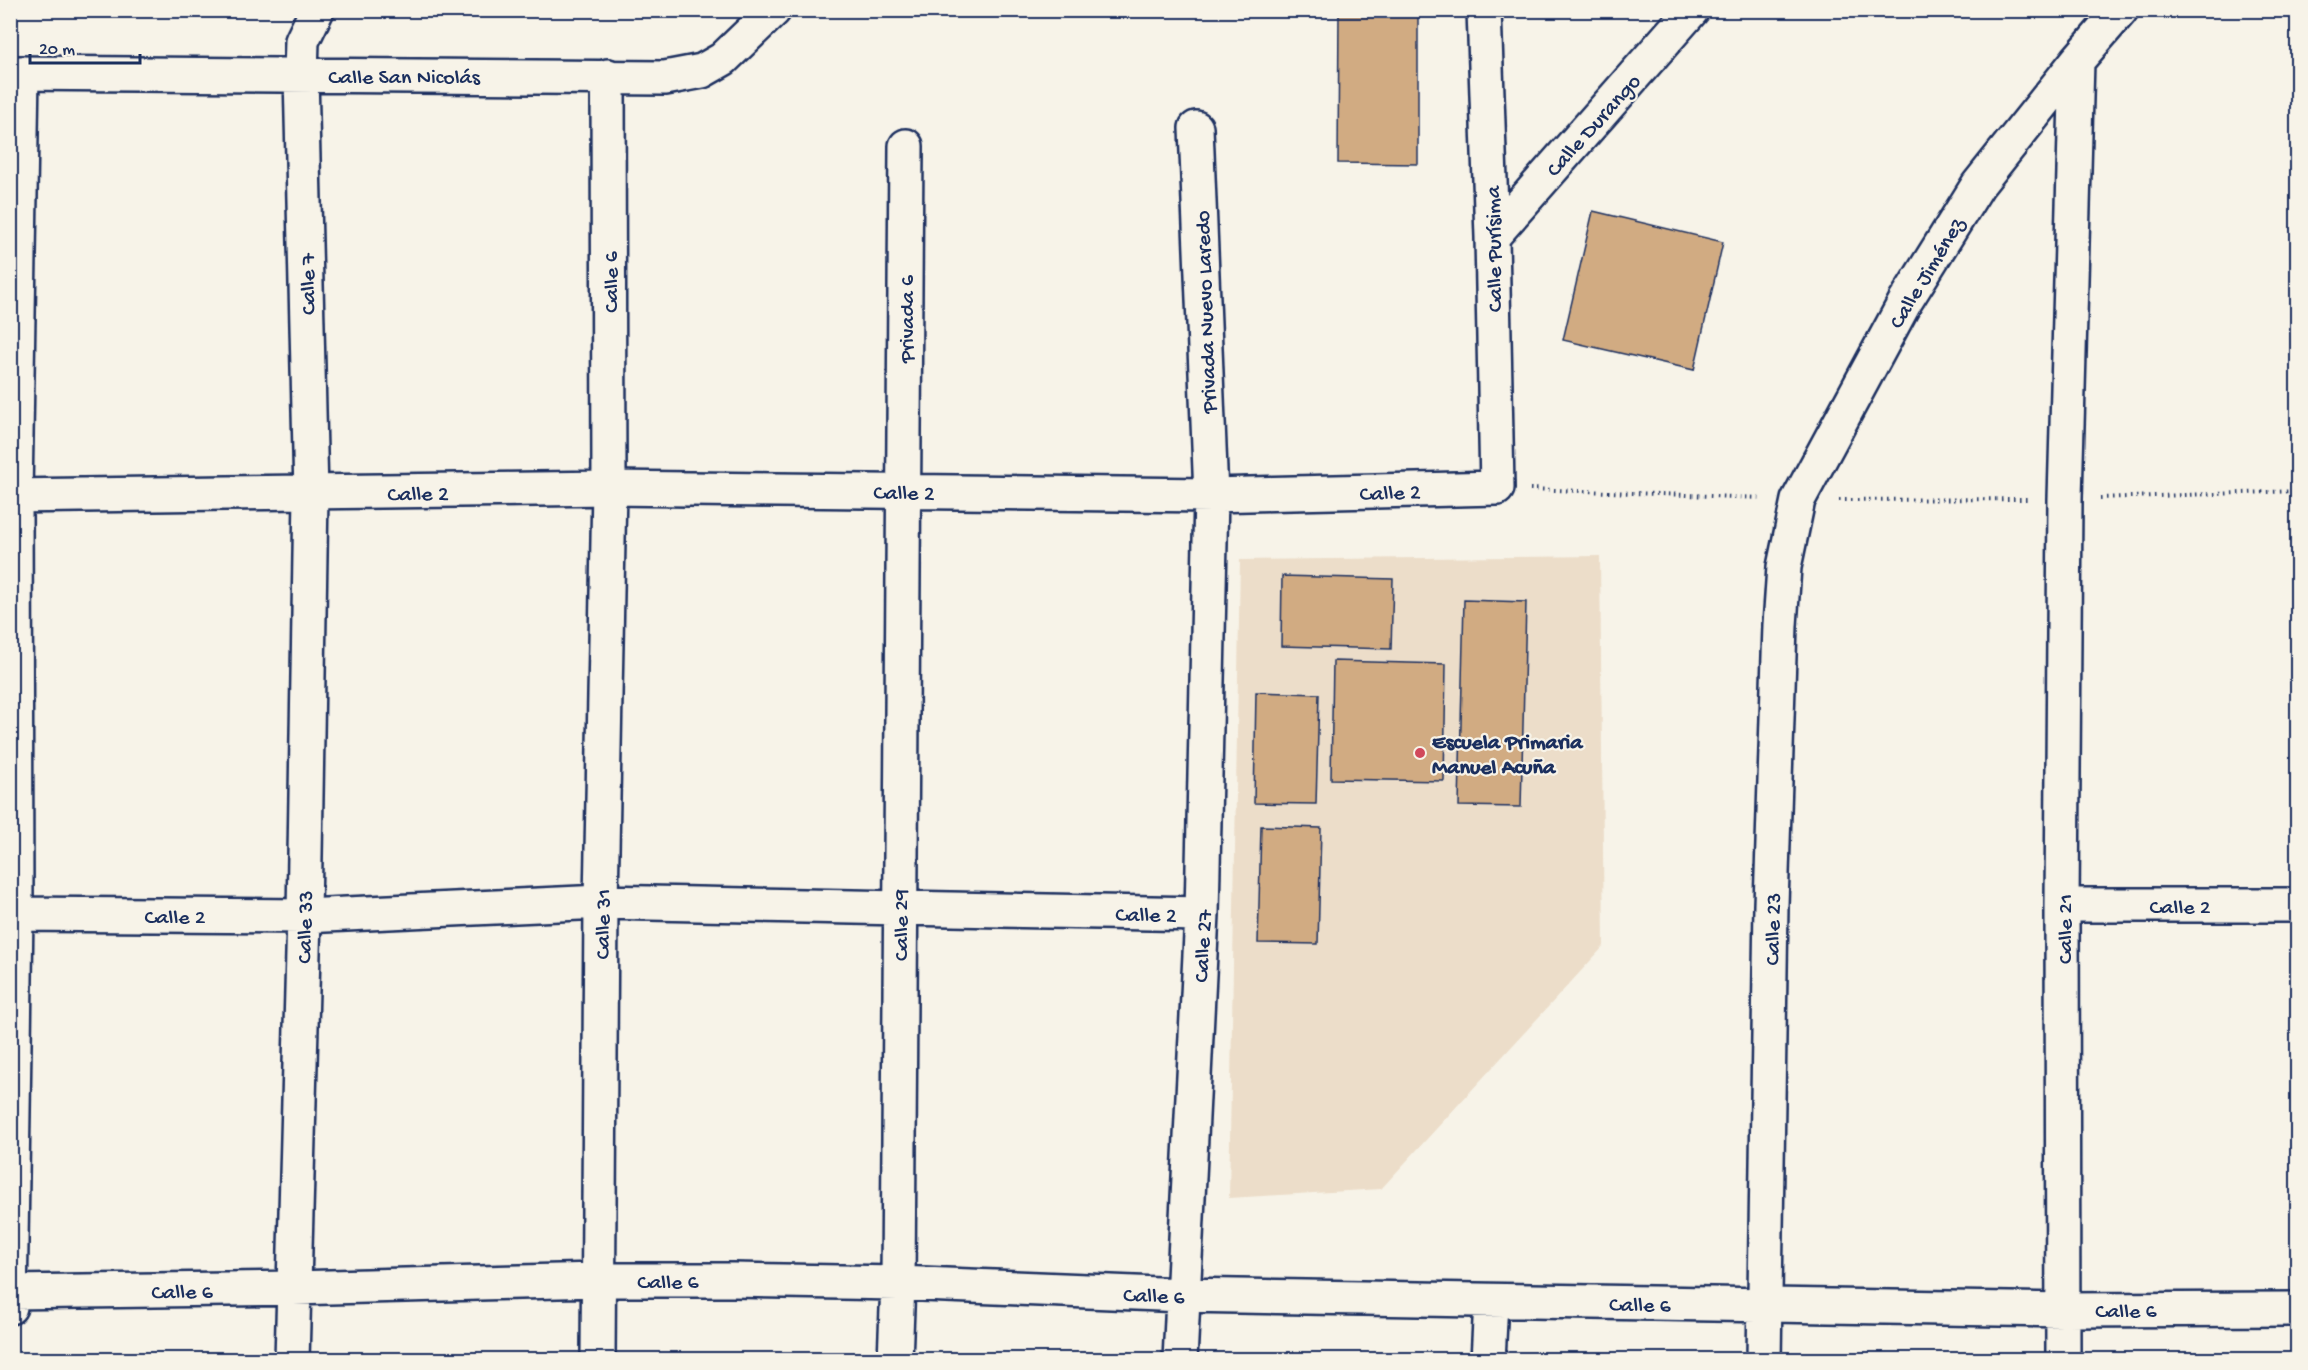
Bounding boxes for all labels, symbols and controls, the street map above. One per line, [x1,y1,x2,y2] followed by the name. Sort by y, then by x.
[30,27,140,65] scale bar
[39,40,75,61] text: 20 m
[328,66,481,92] street label: Calle San Nicolás
[1542,70,1648,183] street label: Calle Durango
[1482,185,1510,312] street label: Calle Purísima
[1191,210,1225,415] street label: Privada Nuevo Laredo
[1885,213,1973,334] street label: Calle Jiménez
[600,250,626,313] street label: Calle 6
[296,252,324,315] street label: Calle 7
[896,274,922,364] street label: Privada 6
[873,481,935,509] street label: Calle 2
[1359,481,1421,509] street label: Calle 2
[387,482,449,510] street label: Calle 2
[1432,731,1584,782] place label: Escuela Primaria Manuel Acuña
[1413,746,1427,760] marker: Escuela Primaria Manuel Acuña
[591,888,619,960] street label: Calle 31
[890,889,916,961] street label: Calle 29
[293,890,321,964] street label: Calle 33
[1761,893,1789,966] street label: Calle 23
[2054,894,2080,964] street label: Calle 21
[2149,896,2211,922] street label: Calle 2
[1115,903,1177,931] street label: Calle 2
[144,906,206,932] street label: Calle 2
[1190,909,1220,983] street label: Calle 27
[637,1271,700,1297] street label: Calle 6
[151,1280,214,1308] street label: Calle 6
[1123,1284,1186,1312] street label: Calle 6
[1609,1293,1672,1321] street label: Calle 6
[2095,1300,2158,1326] street label: Calle 6

